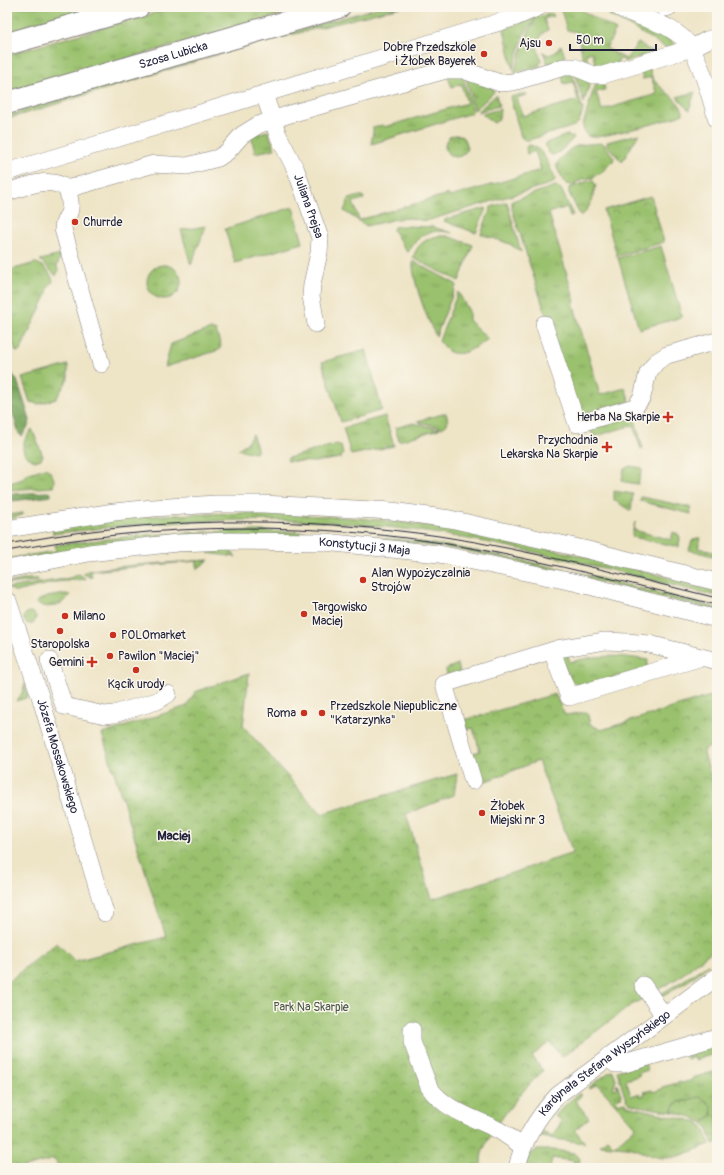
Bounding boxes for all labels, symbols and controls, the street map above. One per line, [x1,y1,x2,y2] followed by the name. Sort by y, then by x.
[570,26,656,52] scale bar
[576,33,604,48] text: 50 m
[519,36,541,51] place label: Ajsu
[137,38,210,72] street label: Szosa Lubicka
[544,38,554,48] marker: Ajsu
[383,40,476,69] place label: Dobre Przedszkole i Żłobek Bayerek
[479,49,489,59] marker: Dobre Przedszkole i Żłobek Bayerek
[291,172,327,241] street label: Juliana Prejsa
[83,215,122,230] place label: Churrde
[70,217,80,227] marker: Churrde
[577,410,660,425] place label: Herba Na Skarpie
[663,412,673,422] marker: Herba Na Skarpie
[500,433,598,462] place label: Przychodnia Lekarska Na Skarpie
[601,441,613,453] marker: Przychodnia Lekarska Na Skarpie
[319,534,412,558] street label: Konstytucji 3 Maja
[371,566,471,595] place label: Alan Wypożyczalnia Strojów
[358,575,368,585] marker: Alan Wypożyczalnia Strojów
[312,600,368,629] place label: Targowisko Maciej
[73,609,106,624] place label: Milano
[299,609,309,619] marker: Targowisko Maciej
[60,611,70,621] marker: Milano
[55,626,65,636] marker: Staropolska
[121,628,186,643] place label: POLOmarket
[108,630,118,640] marker: POLOmarket
[31,637,90,652] place label: Staropolska
[118,649,199,664] place label: Pawilon "Maciej"
[105,651,115,661] marker: Pawilon "Maciej"
[49,655,84,670] place label: Gemini
[87,657,97,667] marker: Gemini
[131,665,141,675] marker: Kącik urody
[108,677,164,692] place label: Kącik urody
[34,697,82,816] street label: Józefa Mossakowskiego
[330,699,457,728] place label: Przedszkole Niepubliczne "Katarzynka"
[267,706,296,721] place label: Roma
[299,708,309,718] marker: Roma
[317,708,327,718] marker: Przedszkole Niepubliczne "Katarzynka"
[490,798,545,828] place label: Żłobek Miejski nr 3
[477,808,487,818] marker: Żłobek Miejski nr 3
[157,828,191,844] district label: Maciej
[273,1000,349,1015] park label: Park Na Skarpie
[535,1006,674,1119] street label: Kardynała Stefana Wyszyńskiego

